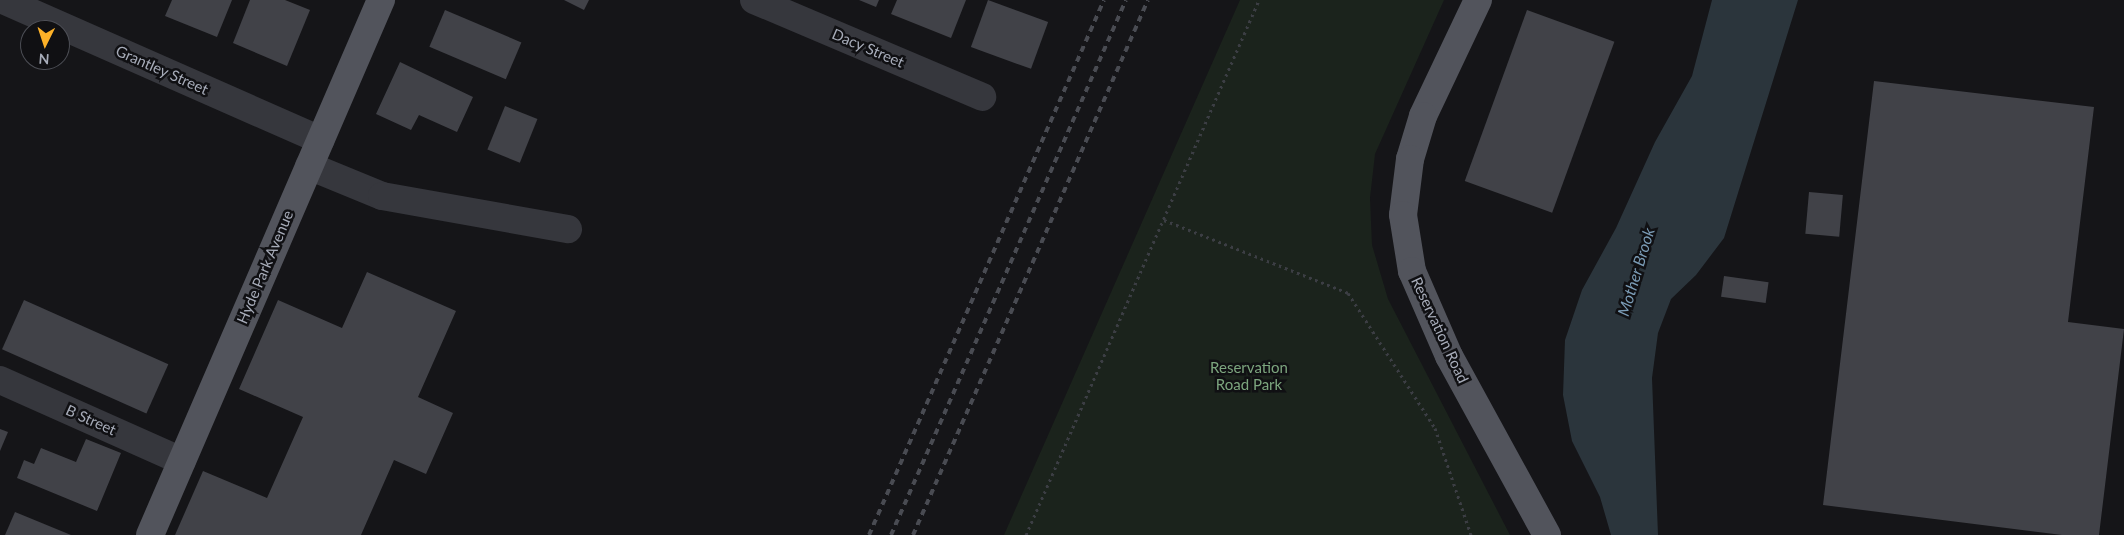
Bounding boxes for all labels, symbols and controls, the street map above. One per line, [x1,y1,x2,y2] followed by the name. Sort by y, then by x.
[20,20,70,70] north arrow
[829,25,907,71] street label: Dacy Street
[113,42,211,98] street label: Grantley Street
[38,51,50,68] text: N
[233,207,297,327] street label: Hyde Park Avenue
[1613,225,1659,319] water label: Mother Brook
[1408,274,1472,386] street label: Reservation Road
[1210,358,1288,393] park label: Reservation Road Park
[63,401,119,439] street label: B Street

